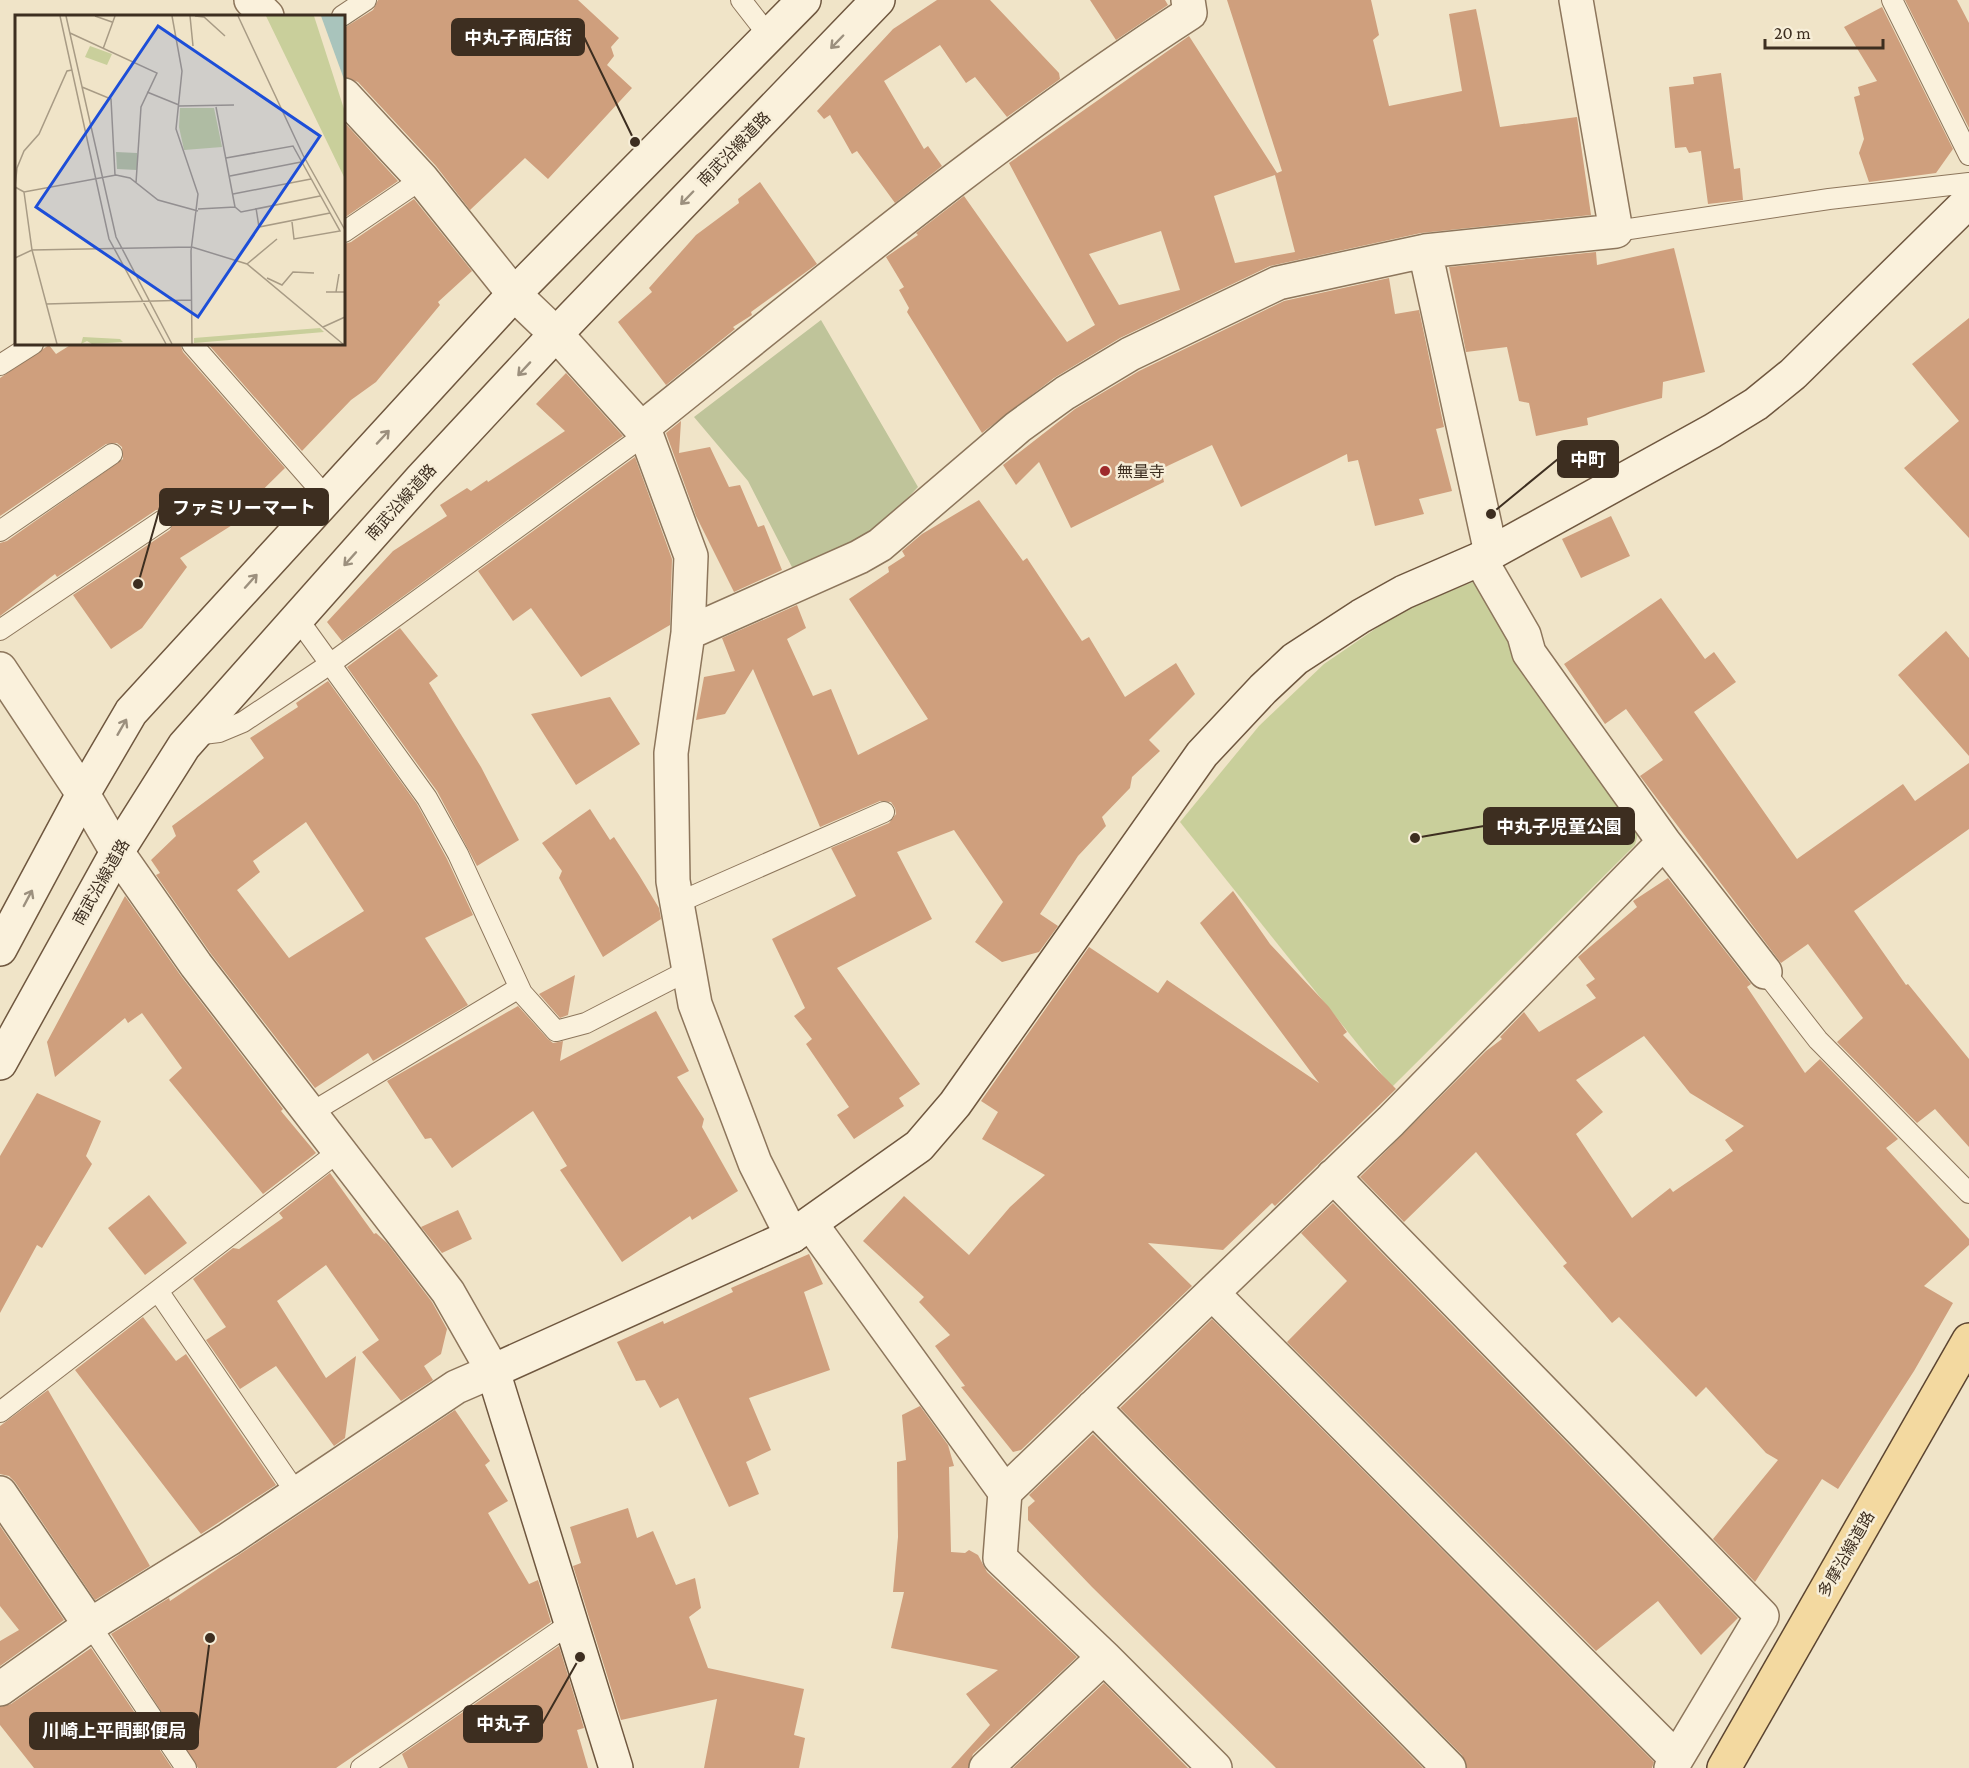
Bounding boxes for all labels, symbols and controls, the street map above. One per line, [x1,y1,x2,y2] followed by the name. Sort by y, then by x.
[1765,12,1884,50] scale bar
[15,15,345,345] inset map
[452,19,584,55] callout: 中丸子商店街
[1774,23,1811,43] text: 20 m
[464,28,572,48] text: 中丸子商店街
[830,35,845,50] one-way arrow
[695,109,773,189] street label: 南武沿線道路
[680,190,695,205] one-way arrow
[516,361,531,376] one-way arrow
[375,430,390,445] one-way arrow
[1558,441,1618,477] callout: 中町
[1570,450,1606,470] text: 中町
[363,461,439,543] street label: 南武沿線道路
[1117,463,1165,480] place label: 無量寺
[1098,464,1112,478] marker: 無量寺
[160,489,328,525] callout: ファミリーマート
[172,498,316,518] text: ファミリーマート
[343,552,357,567] one-way arrow
[244,574,258,589] one-way arrow
[117,719,129,736] one-way arrow
[1484,808,1634,844] callout: 中丸子児童公園
[1496,817,1622,837] text: 中丸子児童公園
[70,836,132,928] street label: 南武沿線道路
[23,889,34,907] one-way arrow
[1815,1508,1877,1600] street label: 多摩沿線道路
[464,1706,542,1742] callout: 中丸子
[30,1713,198,1749] callout: 川崎上平間郵便局
[476,1714,530,1734] text: 中丸子
[42,1721,186,1741] text: 川崎上平間郵便局

